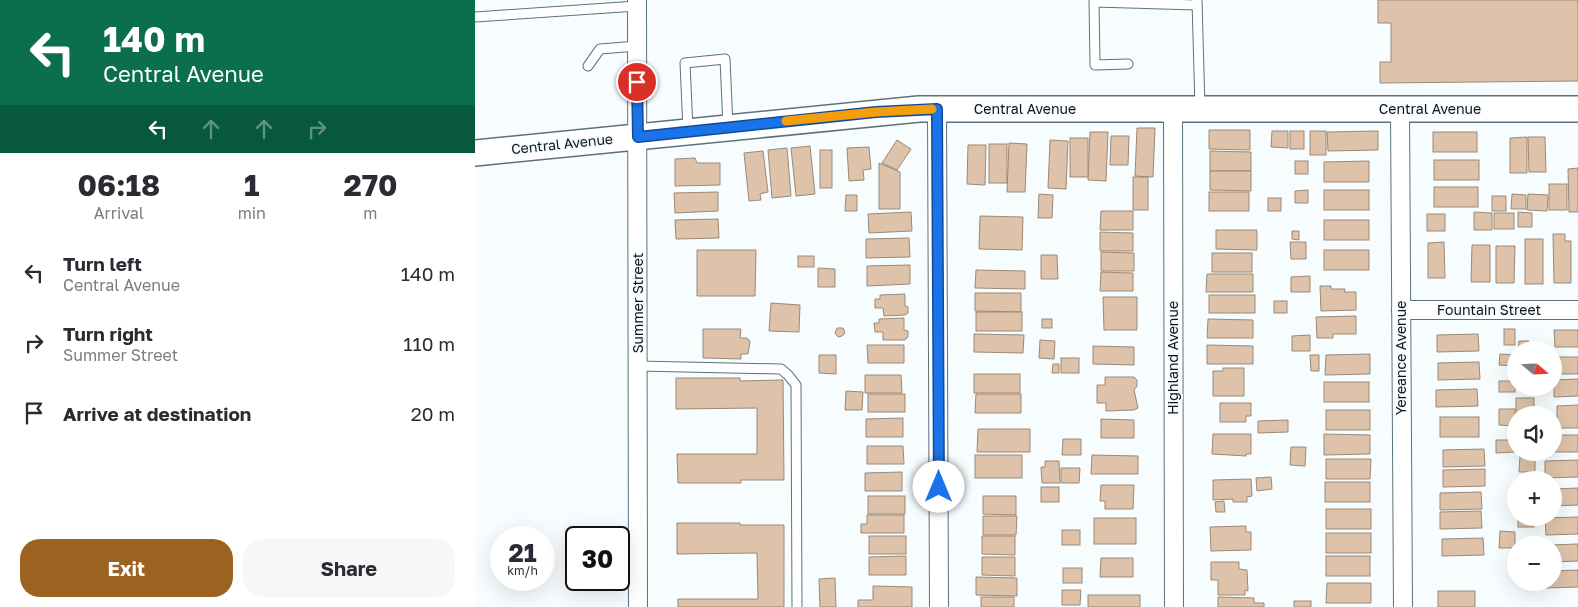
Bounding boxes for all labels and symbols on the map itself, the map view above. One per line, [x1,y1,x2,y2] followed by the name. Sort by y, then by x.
[616,61,658,103] pin
[974,100,1076,117] street label: Central Avenue
[1379,100,1481,117] street label: Central Avenue
[510,130,614,157] street label: Central Avenue
[629,253,646,353] street label: Summer Street
[1164,301,1181,415] street label: Highland Avenue
[1392,301,1409,415] street label: Yereance Avenue
[1437,301,1541,318] street label: Fountain Street
[1507,341,1563,396] north arrow
[912,460,964,512] position arrow
[565,526,630,591] speed limit sign: 30

